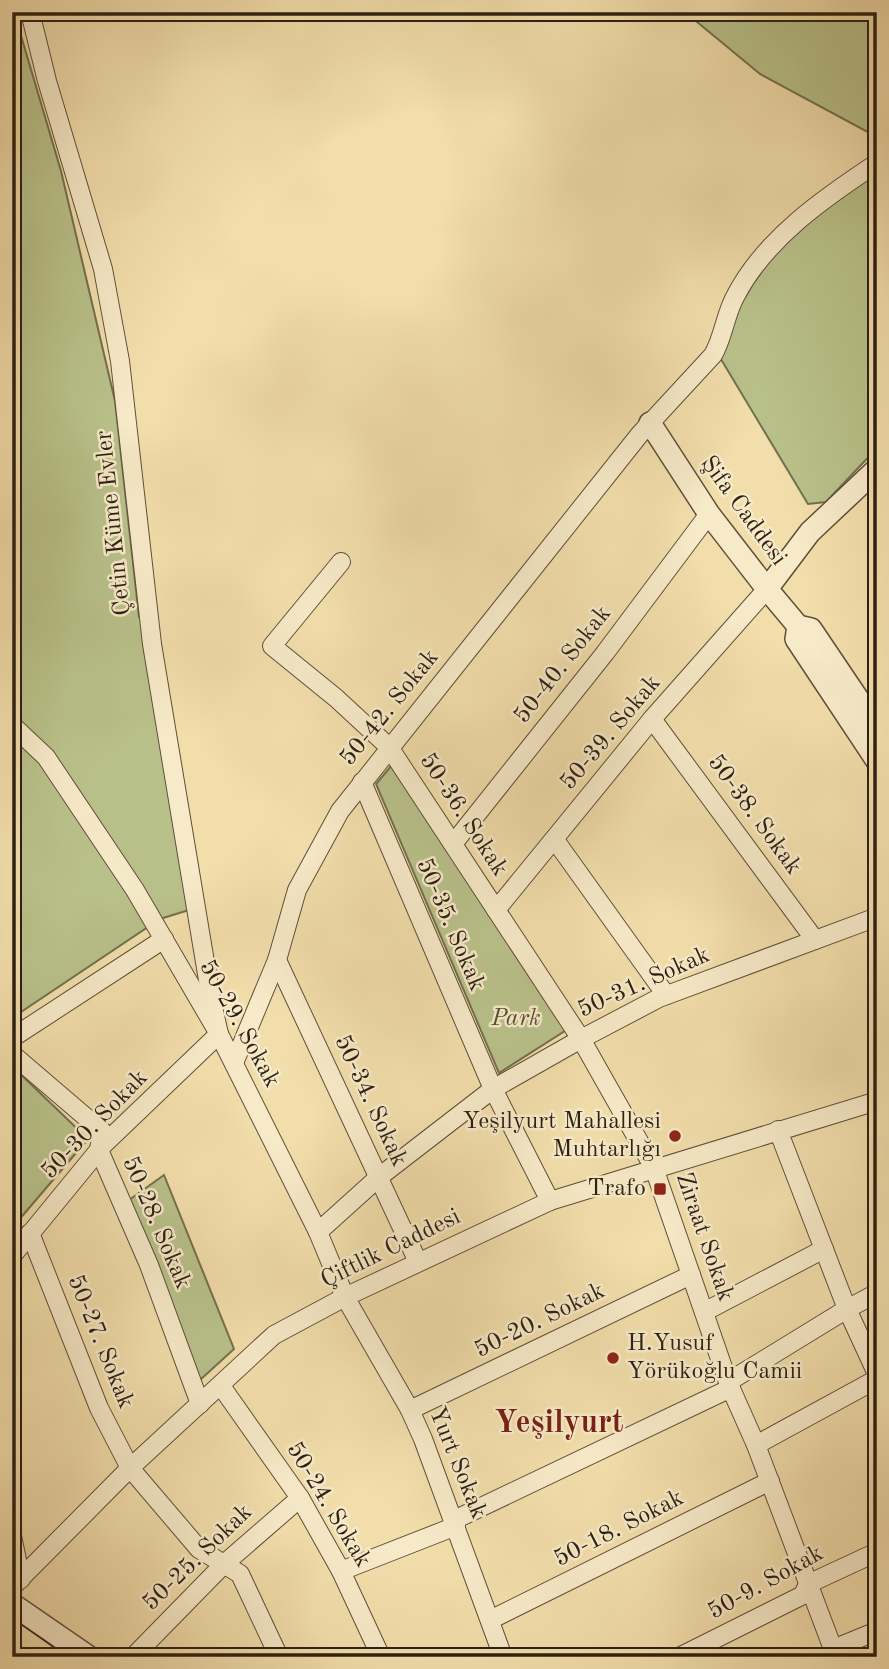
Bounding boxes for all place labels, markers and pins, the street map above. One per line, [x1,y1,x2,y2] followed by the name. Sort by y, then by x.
[463,1110,661,1162] place label: Yeşilyurt Mahallesi Muhtarlığı
[667,1128,683,1144] marker: Yeşilyurt Mahallesi Muhtarlığı
[587,1177,646,1201] place label: Trafo
[652,1181,668,1197] marker: Trafo
[627,1332,802,1384] place label: H.Yusuf Yörükoğlu Camii
[605,1350,621,1366] marker: H.Yusuf Yörükoğlu Camii

